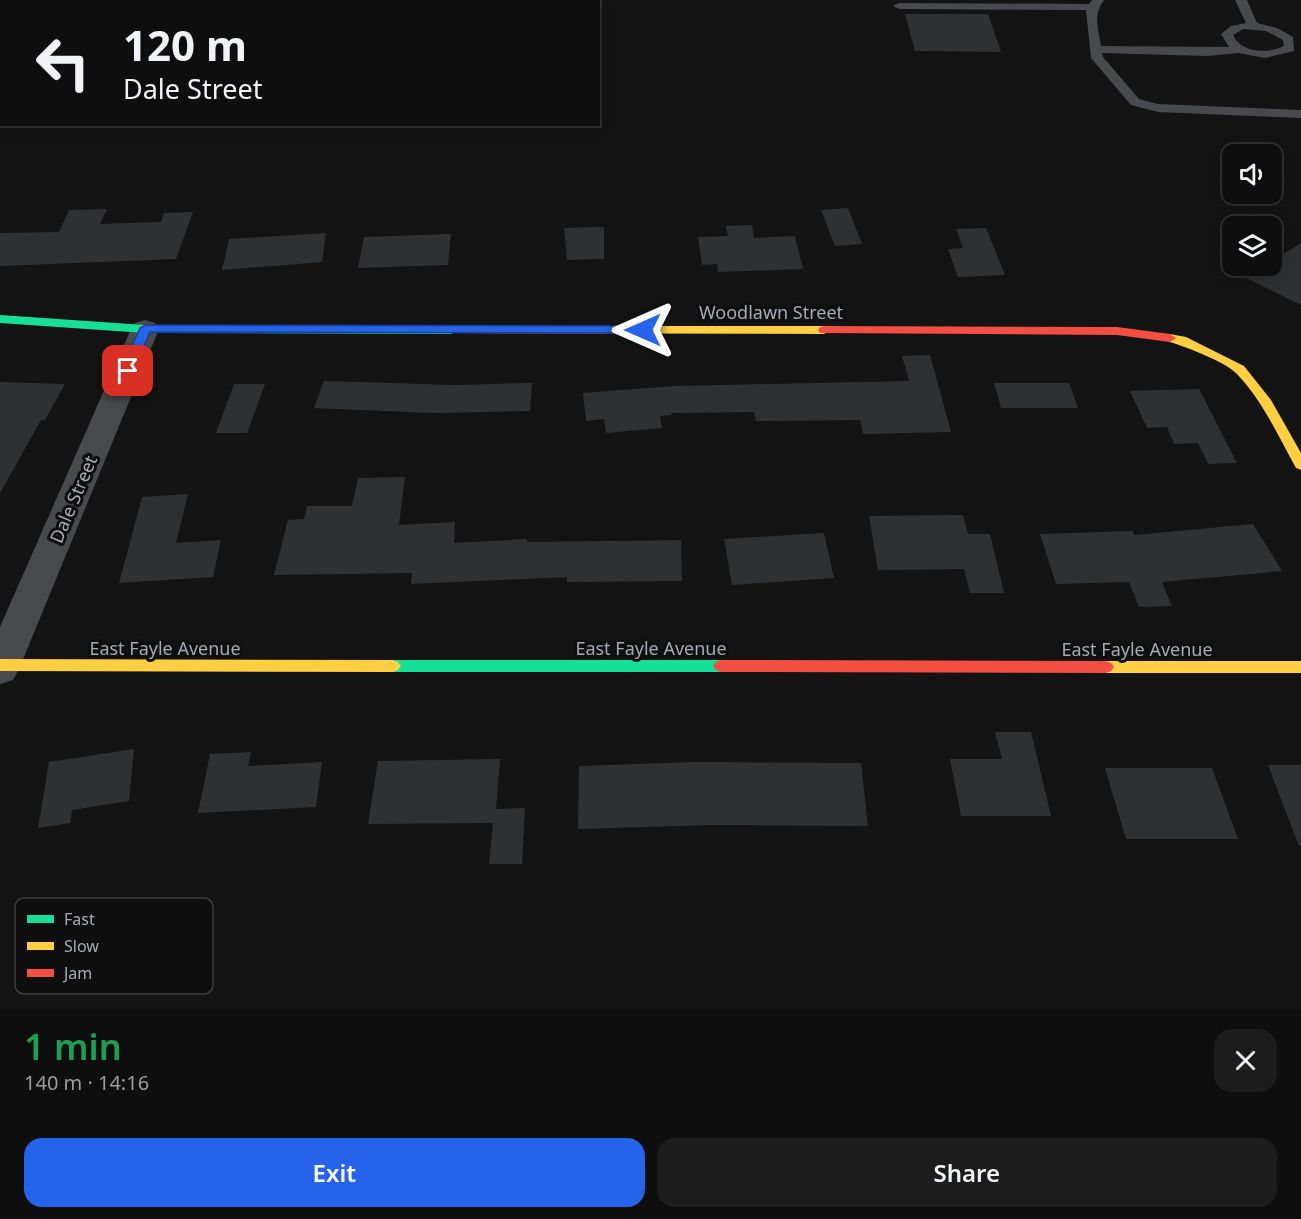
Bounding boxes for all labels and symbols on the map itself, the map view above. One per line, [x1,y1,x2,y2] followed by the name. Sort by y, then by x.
[611,298,675,362] position arrow
[699,300,844,324] street label: Woodlawn Street
[102,345,153,396] pin
[44,451,102,546] street label: Dale Street
[89,636,241,660] street label: East Fayle Avenue
[575,636,727,660] street label: East Fayle Avenue
[1061,637,1213,661] street label: East Fayle Avenue
[15,898,213,994] legend
[64,908,95,930] text: Fast
[64,935,99,957] text: Slow
[62,962,92,984] text: Jam

